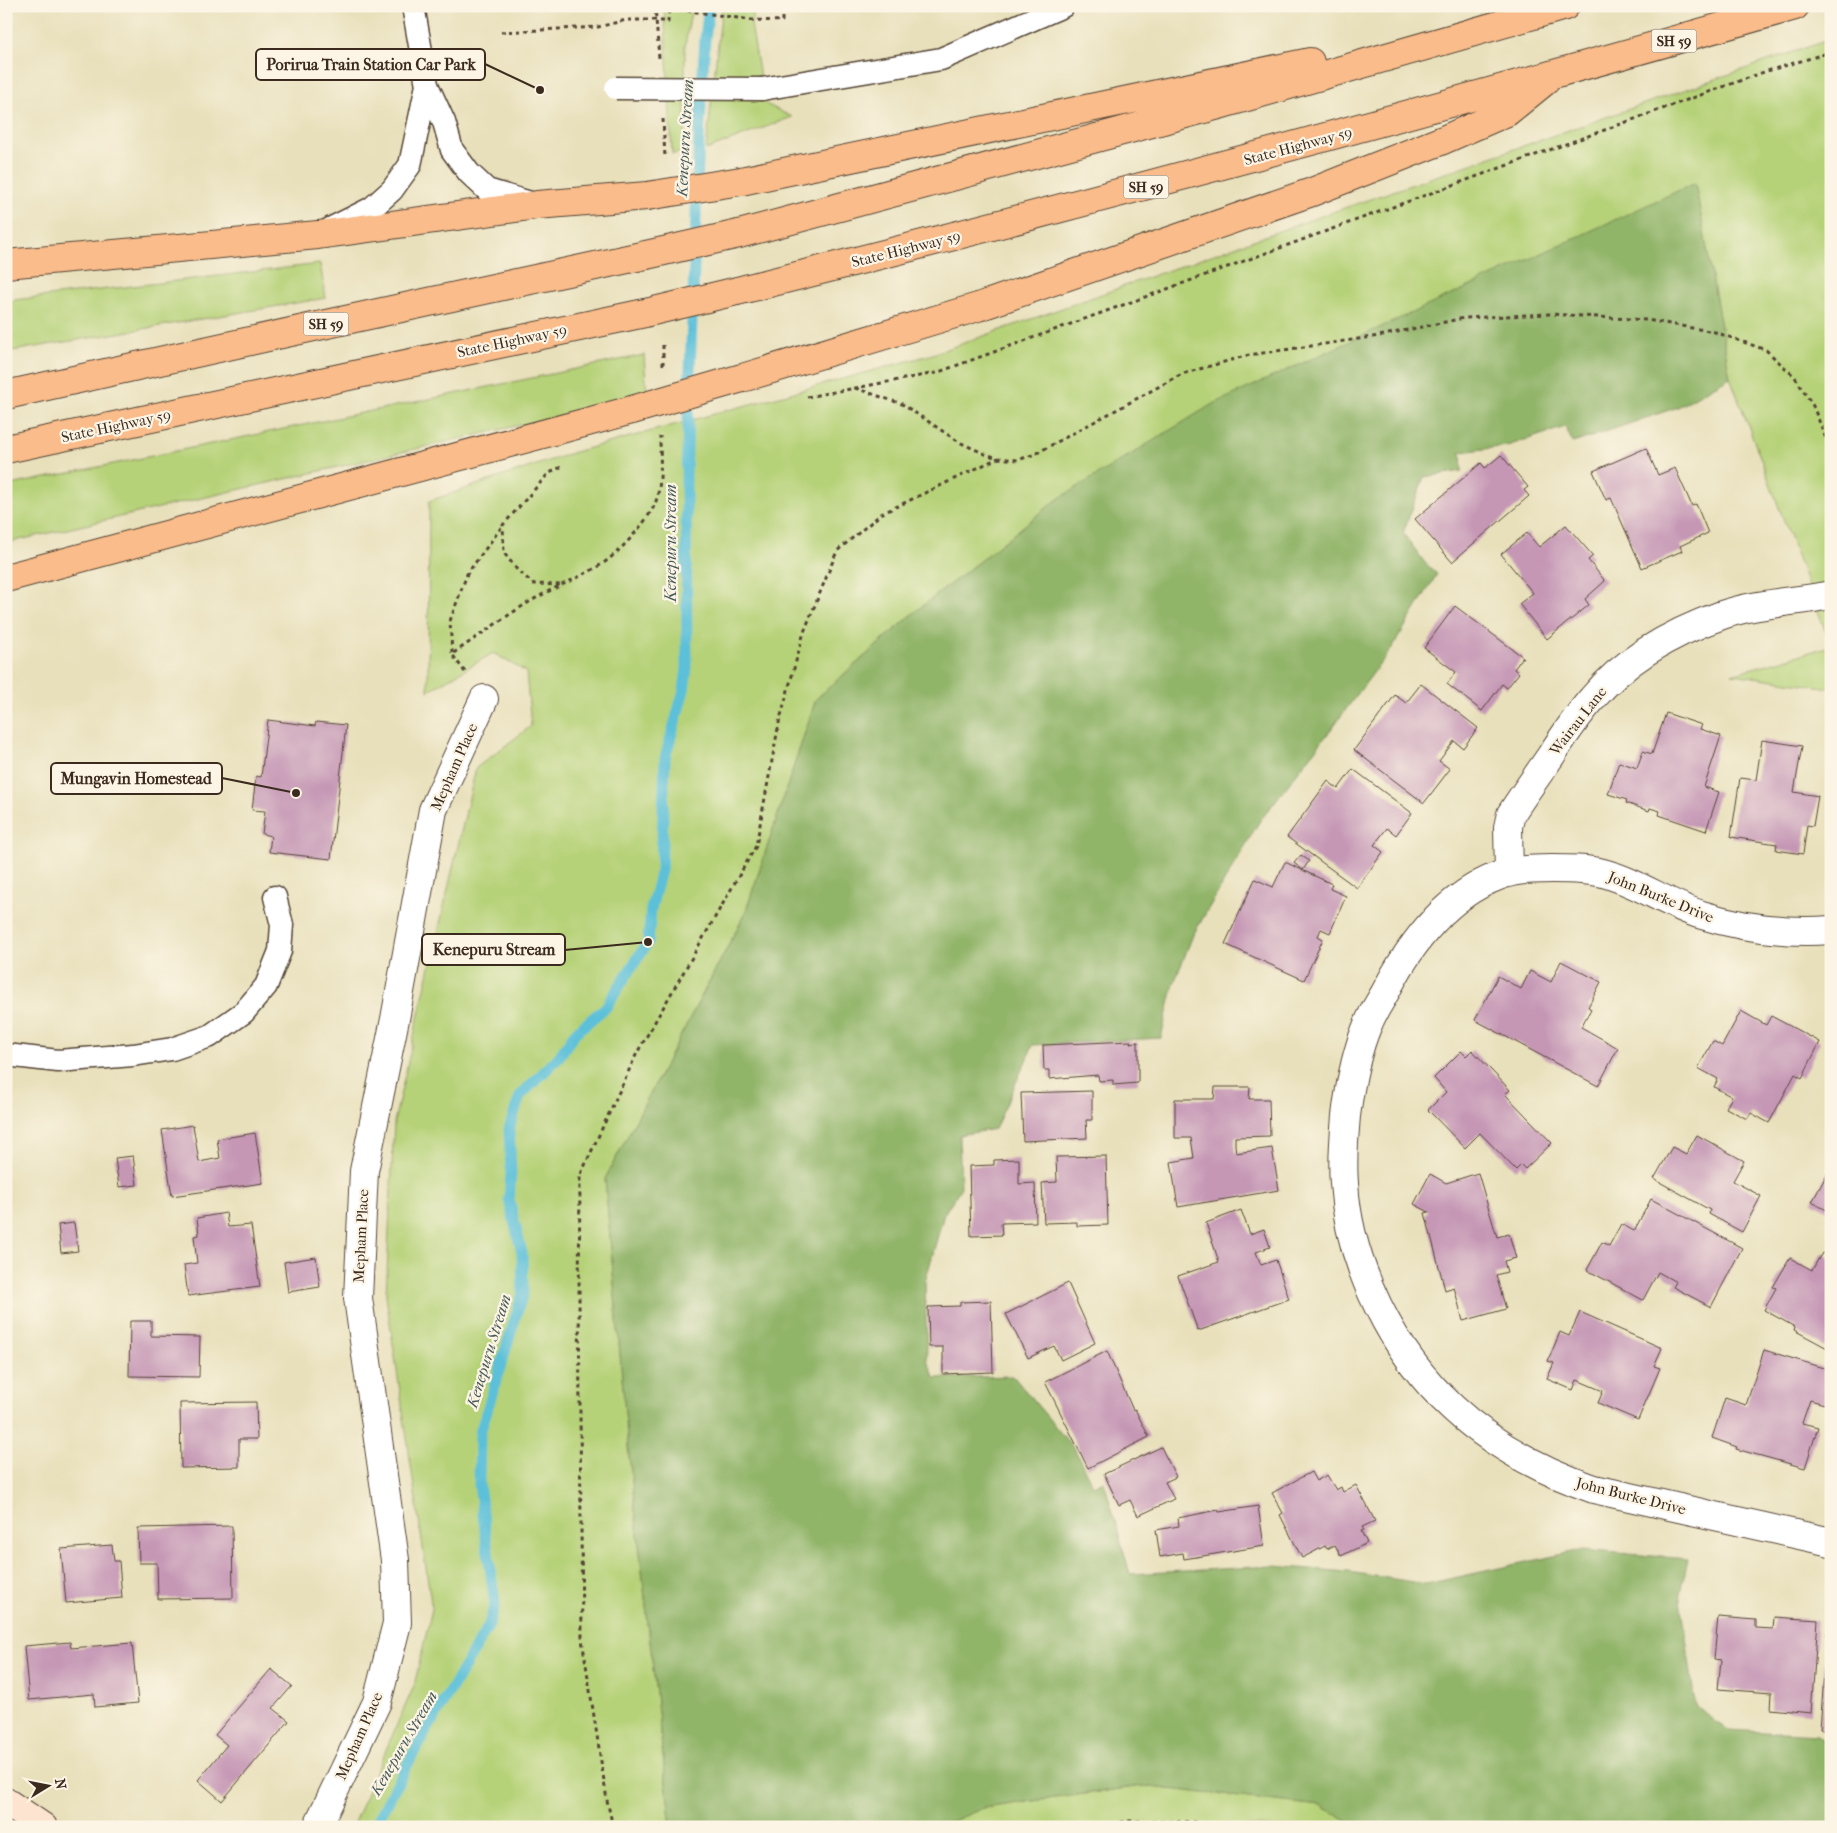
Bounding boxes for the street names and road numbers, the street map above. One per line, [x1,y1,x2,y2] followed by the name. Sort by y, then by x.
[1652,29,1696,52] road number: SH 59
[1242,123,1354,169] street label: State Highway 59
[1124,176,1168,198] road number: SH 59
[850,227,962,271] street label: State Highway 59
[304,312,348,336] road number: SH 59
[456,321,569,361] street label: State Highway 59
[60,406,173,446] street label: State Highway 59
[1545,683,1611,760] street label: Wairau Lane
[427,720,482,814] street label: Mepham Place
[1605,867,1717,927] street label: John Burke Drive
[350,1188,372,1284] street label: Mepham Place
[1573,1473,1688,1518] street label: John Burke Drive
[332,1689,387,1783] street label: Mepham Place

